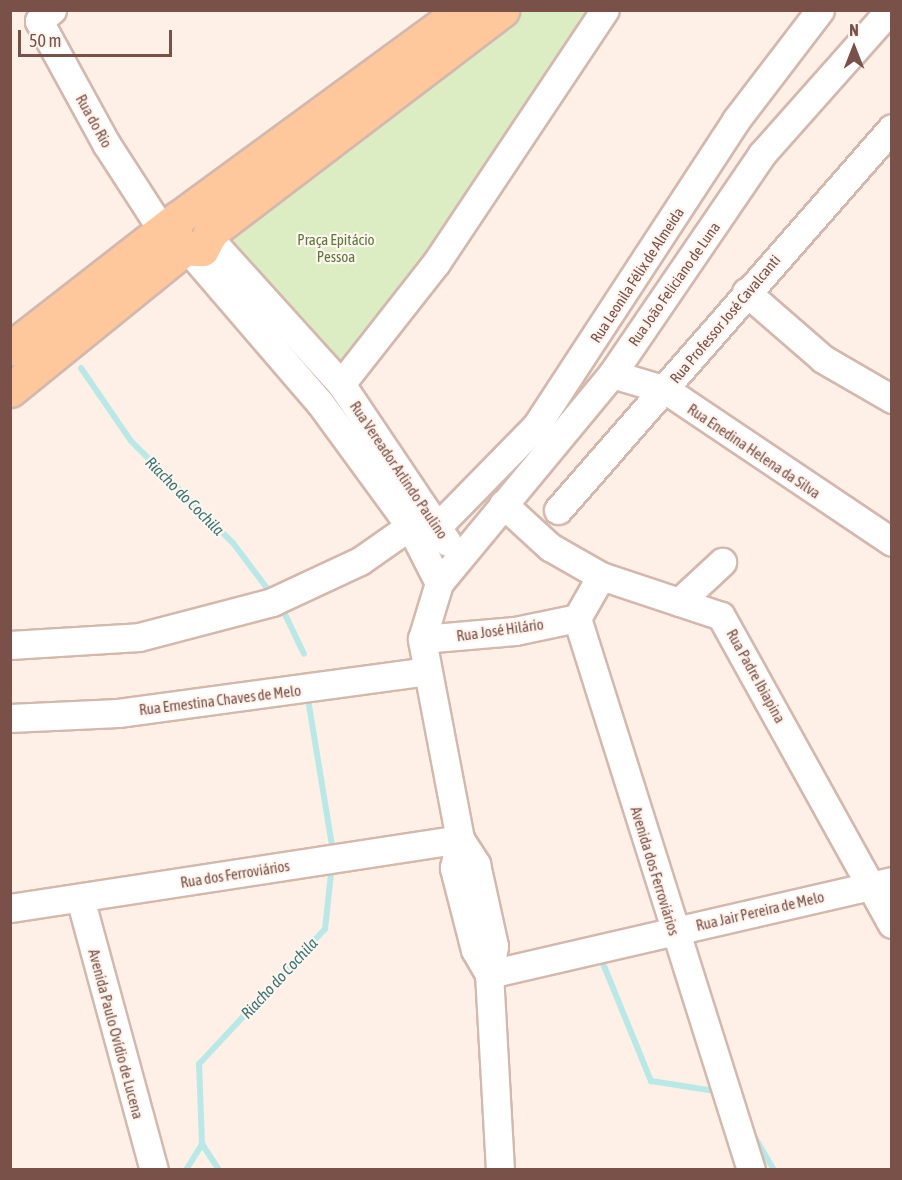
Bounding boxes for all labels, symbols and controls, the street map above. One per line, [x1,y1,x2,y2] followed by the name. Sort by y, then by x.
[21,18,176,56] scale bar
[824,18,884,78] north arrow
[849,21,859,39] text: N
[29,30,61,51] text: 50 m
[72,91,116,151] street label: Rua do Rio
[587,204,687,346] street label: Rua Leonila Félix de Almeida
[624,219,724,349] street label: Rua João Feliciano de Luna
[297,230,375,265] park label: Praça Epitácio Pessoa
[666,251,784,387] street label: Rua Professor José Cavalcanti
[346,398,452,542] street label: Rua Vereador Arlindo Paulino
[684,400,824,502] street label: Rua Enedina Helena da Silva
[142,453,228,539] water label: Riacho do Cochila
[455,615,545,645] street label: Rua José Hilário
[723,626,789,726] street label: Rua Padre Ibiapina
[138,681,302,719] street label: Rua Ernestina Chaves de Melo
[627,804,683,938] street label: Avenida dos Ferroviários
[179,856,291,892] street label: Rua dos Ferroviários
[694,887,826,935] street label: Rua Jair Pereira de Melo
[237,934,321,1022] water label: Riacho do Cochila
[85,947,147,1121] street label: Avenida Paulo Ovídio de Lucena

